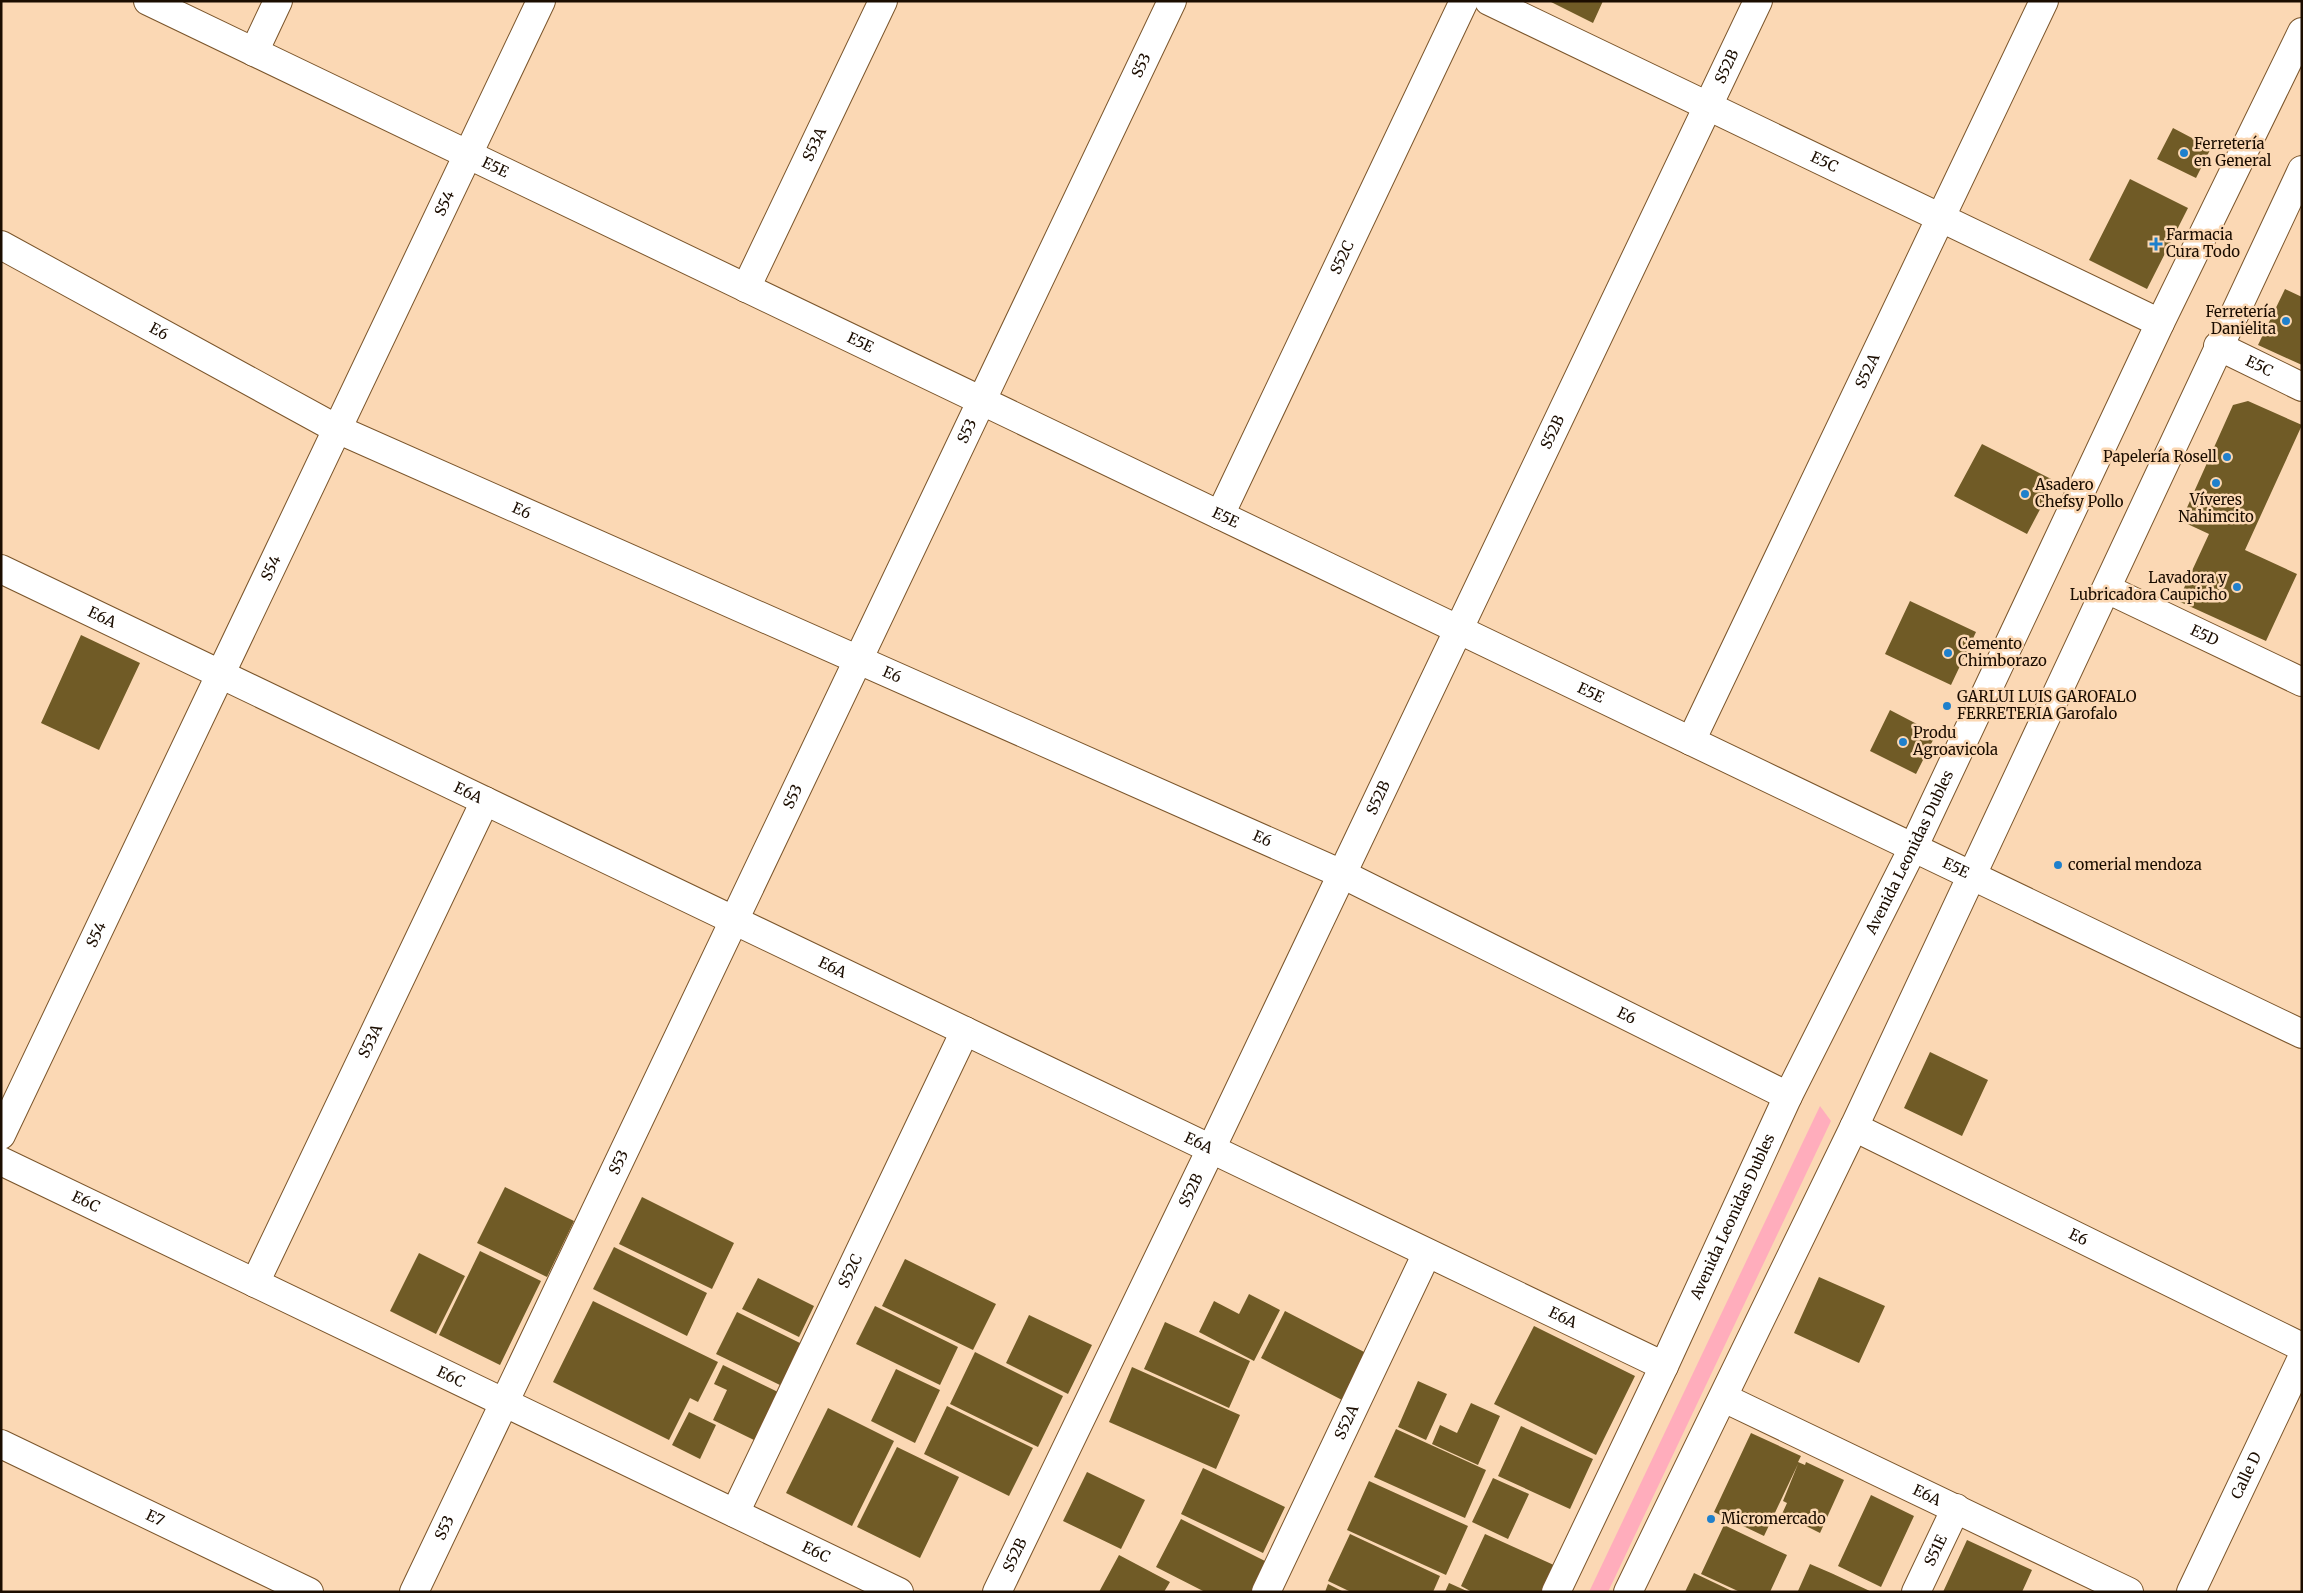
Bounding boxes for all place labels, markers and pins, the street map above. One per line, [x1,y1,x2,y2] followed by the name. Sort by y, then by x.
[2194,134,2272,170] place label: Ferretería en General
[2178,147,2190,159] marker: Ferretería en General
[2166,225,2240,261] place label: Farmacia Cura Todo
[2150,238,2162,250] marker: Farmacia Cura Todo
[2205,302,2276,338] place label: Ferretería Danielita
[2280,315,2292,327] marker: Ferretería Danielita
[2103,447,2217,466] place label: Papelería Rosell
[2221,451,2233,463] marker: Papelería Rosell
[2034,475,2124,511] place label: Asadero Chefsy Pollo
[2210,477,2222,489] marker: Víveres Nahimcito
[2019,488,2031,500] marker: Asadero Chefsy Pollo
[2178,490,2254,526] place label: Víveres Nahimcito
[2070,568,2227,604] place label: Lavadora y Lubricadora Caupicho
[2231,581,2243,593] marker: Lavadora y Lubricadora Caupicho
[1958,634,2047,670] place label: Cemento Chimborazo
[1942,647,1954,659] marker: Cemento Chimborazo
[1957,687,2137,723] place label: GARLUI LUIS GAROFALO FERRETERIA Garofalo
[1941,700,1953,712] marker: GARLUI LUIS GAROFALO FERRETERIA Garofalo
[1912,723,1998,759] place label: Produ Agroavicola
[1897,736,1909,748] marker: Produ Agroavicola
[2068,855,2202,874] place label: comerial mendoza
[2052,859,2064,871] marker: comerial mendoza
[1721,1509,1826,1528] place label: Micromercado
[1705,1513,1717,1525] marker: Micromercado

